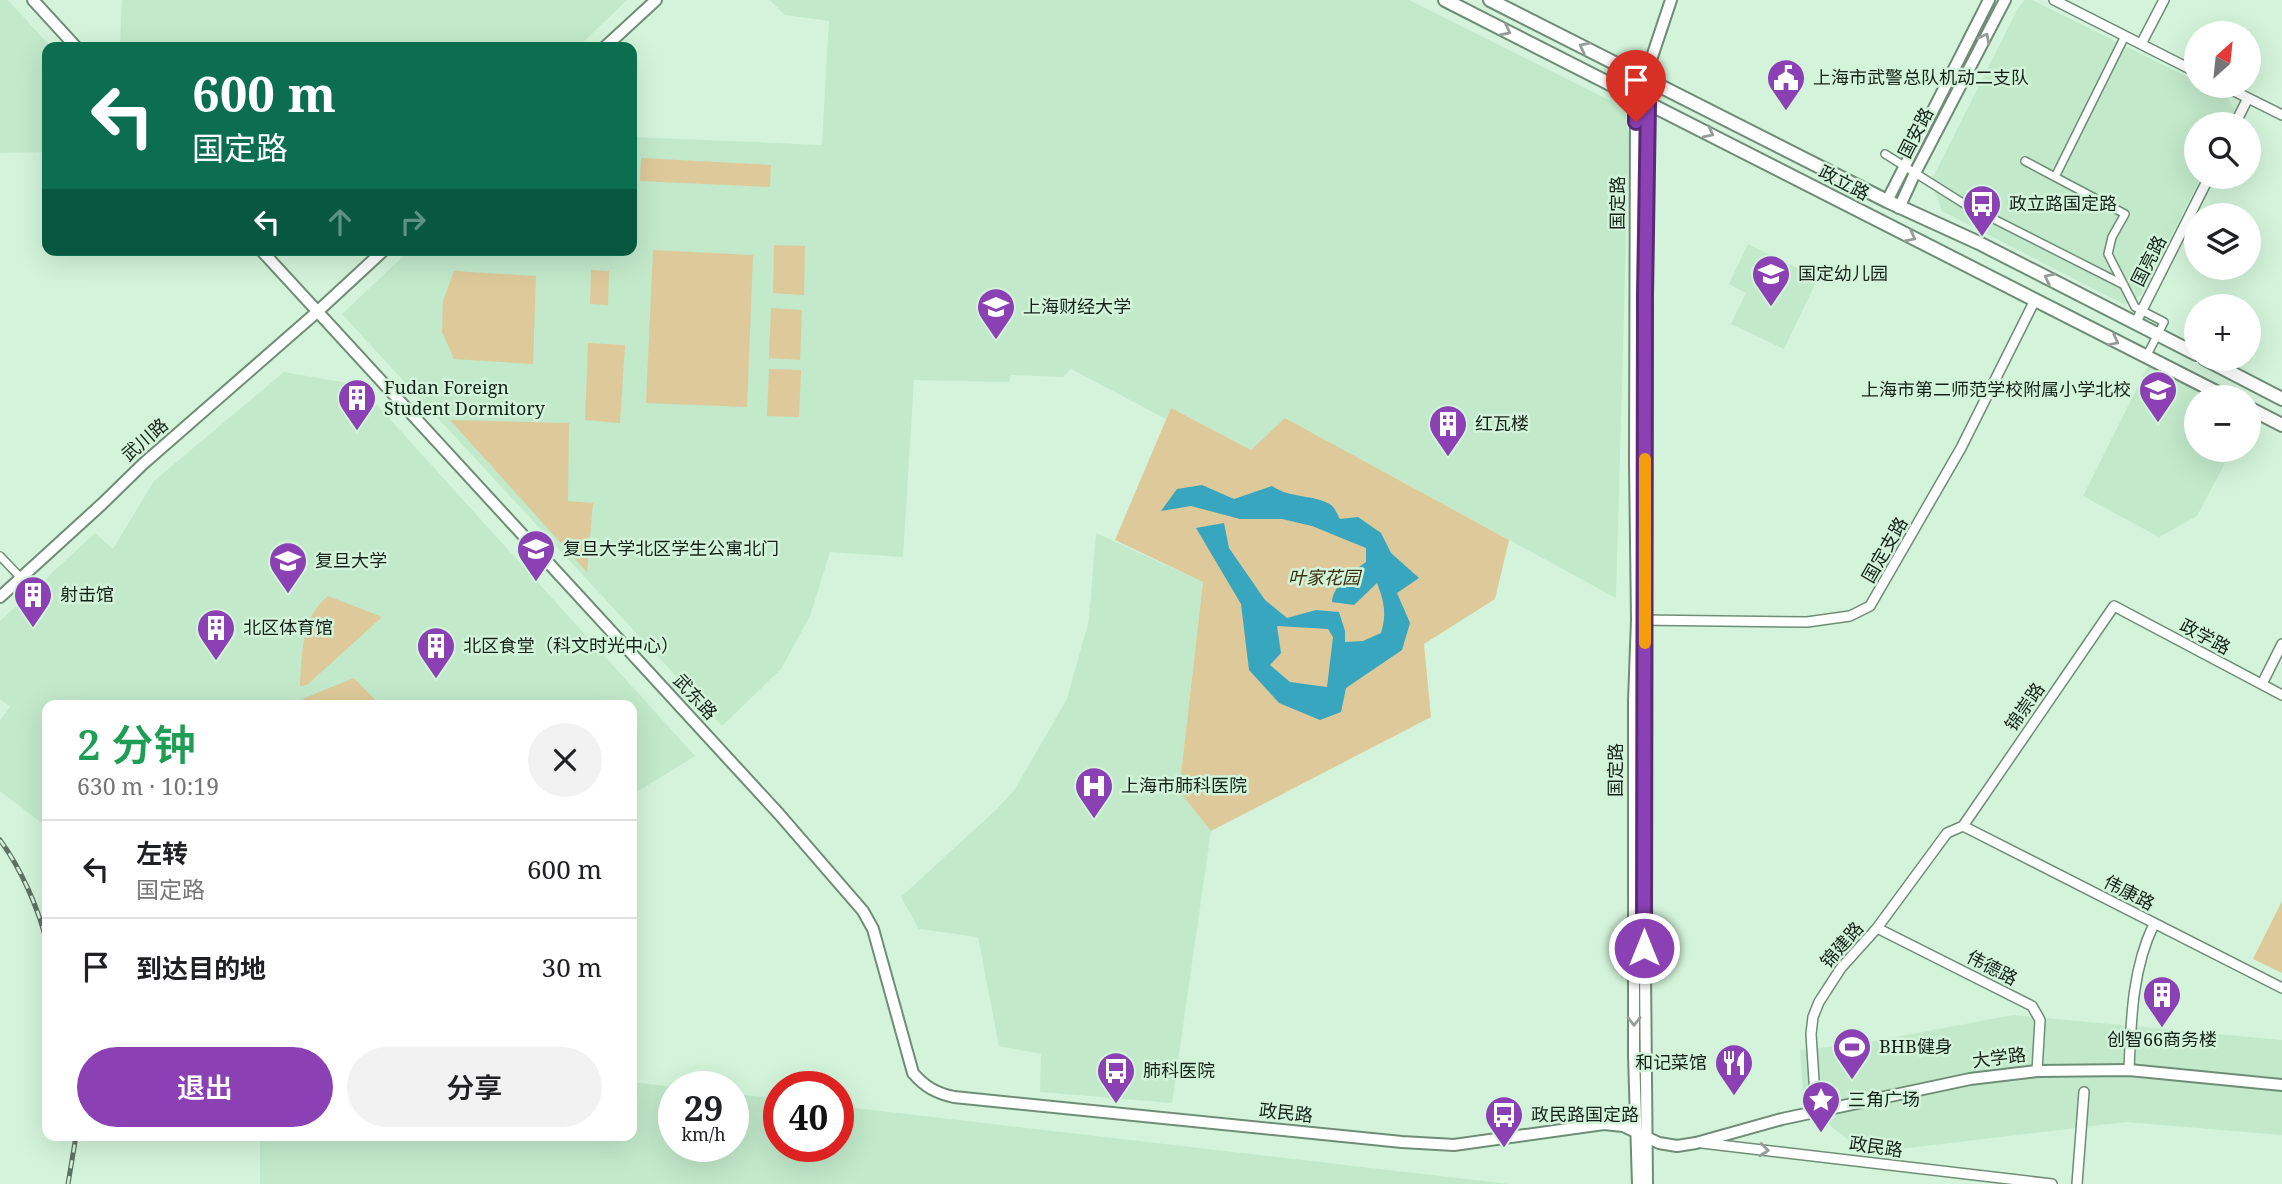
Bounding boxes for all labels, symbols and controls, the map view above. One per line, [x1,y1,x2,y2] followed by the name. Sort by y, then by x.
[2184,21,2261,98] north arrow
[2184,21,2261,462] map controls
[1499,22,1511,36] one-way arrow
[1977,32,1991,45] one-way arrow
[1579,42,1591,56] one-way arrow
[1606,50,1666,122] pin
[1765,57,1807,112] public building icon: 上海市武警总队机动二支队
[192,60,336,126] text: 600 m
[1617,61,1655,99] icon: arrive
[1813,65,2029,89] place label: 上海市武警总队机动二支队
[77,70,168,161] icon: left
[1892,103,1938,162] street label: 国安路
[2184,112,2261,189] button: search
[1702,125,1714,139] one-way arrow
[192,126,288,169] text: 国定路
[1815,159,1874,205] street label: 政立路
[1605,176,1629,230] street label: 国定路
[1961,183,2003,238] bus stop icon: 政立路国定路
[2009,191,2117,215] place label: 政立路国定路
[248,203,286,241] icon: left
[321,203,359,241] icon: ahead
[394,203,432,241] icon: right
[2184,203,2261,280] button: layers
[1904,229,1916,243] one-way arrow
[2125,231,2171,290] street label: 国亮路
[1750,253,1792,308] school or university icon: 国定幼儿园
[1798,261,1888,285] place label: 国定幼儿园
[2043,273,2056,287] one-way arrow
[975,286,1017,341] school or university icon: 上海财经大学
[1023,294,1131,318] place label: 上海财经大学
[2184,294,2261,371] button: +
[2107,332,2119,346] one-way arrow
[2137,369,2179,424] school or university icon: 上海市第二师范学校附属小学北校
[384,375,546,420] place label: Fudan Foreign Student Dormitory
[336,377,378,432] building icon: Fudan Foreign Student Dormitory
[1861,377,2131,401] place label: 上海市第二师范学校附属小学北校
[2184,385,2261,462] button: −
[1427,403,1469,458] building icon: 红瓦楼
[1475,411,1529,435] place label: 红瓦楼
[116,412,173,466] street label: 武川路
[1856,512,1913,587] street label: 国定支路
[515,528,557,583] school or university icon: 复旦大学北区学生公寓北门
[563,536,779,560] place label: 复旦大学北区学生公寓北门
[267,540,309,595] school or university icon: 复旦大学
[315,548,387,572] place label: 复旦大学
[1288,565,1363,589] park label: 叶家花园
[12,574,54,629] building icon: 射击馆
[60,582,114,606] place label: 射击馆
[195,607,237,662] building icon: 北区体育馆
[2176,613,2235,659] street label: 政学路
[243,615,333,639] place label: 北区体育馆
[415,625,457,680] building icon: 北区食堂（科文时光中心）
[463,633,679,657] place label: 北区食堂（科文时光中心）
[669,668,723,724] street label: 武东路
[1999,677,2049,735] street label: 锦崇路
[77,715,196,772] text: 2 分钟
[528,723,602,797] button: close
[1603,743,1627,797] street label: 国定路
[1073,765,1115,820] hospital icon: 上海市肺科医院
[77,770,219,802] text: 630 m · 10:19
[1121,773,1247,797] place label: 上海市肺科医院
[136,835,188,871] text: 左转
[77,850,115,888] icon: left
[527,851,602,887] text: 600 m
[2100,869,2159,915] street label: 伟康路
[136,873,205,905] text: 国定路
[1607,911,1681,985] position arrow
[1814,916,1868,973] street label: 锦建路
[1963,944,2022,990] street label: 伟德路
[77,948,115,986] icon: arrive
[542,949,602,985] text: 30 m
[136,950,266,986] text: 到达目的地
[2141,974,2183,1029] building icon: 创智66商务楼
[1626,1016,1642,1027] one-way arrow
[1831,1026,1873,1081] sports icon: BHB健身
[2107,1027,2217,1051] place label: 创智66商务楼
[1879,1034,1953,1058] place label: BHB健身
[1713,1042,1755,1097] restaurant icon: 和记菜馆
[1971,1042,2027,1072] street label: 大学路
[77,1047,333,1127] button: 退出
[347,1047,602,1127] button: 分享
[1095,1050,1137,1105] bus stop icon: 肺科医院
[1635,1050,1707,1074] place label: 和记菜馆
[1143,1058,1215,1082] place label: 肺科医院
[763,1071,854,1162] speed limit sign: 40
[1800,1079,1842,1134] place icon: 三角广场
[684,1084,723,1131] text: 29
[1848,1087,1920,1111] place label: 三角广场
[1483,1094,1525,1149] bus stop icon: 政民路国定路
[1258,1097,1314,1127] street label: 政民路
[1531,1102,1639,1126] place label: 政民路国定路
[681,1122,726,1146] text: km/h
[1848,1130,1905,1162] street label: 政民路
[1759,1142,1770,1157] one-way arrow

